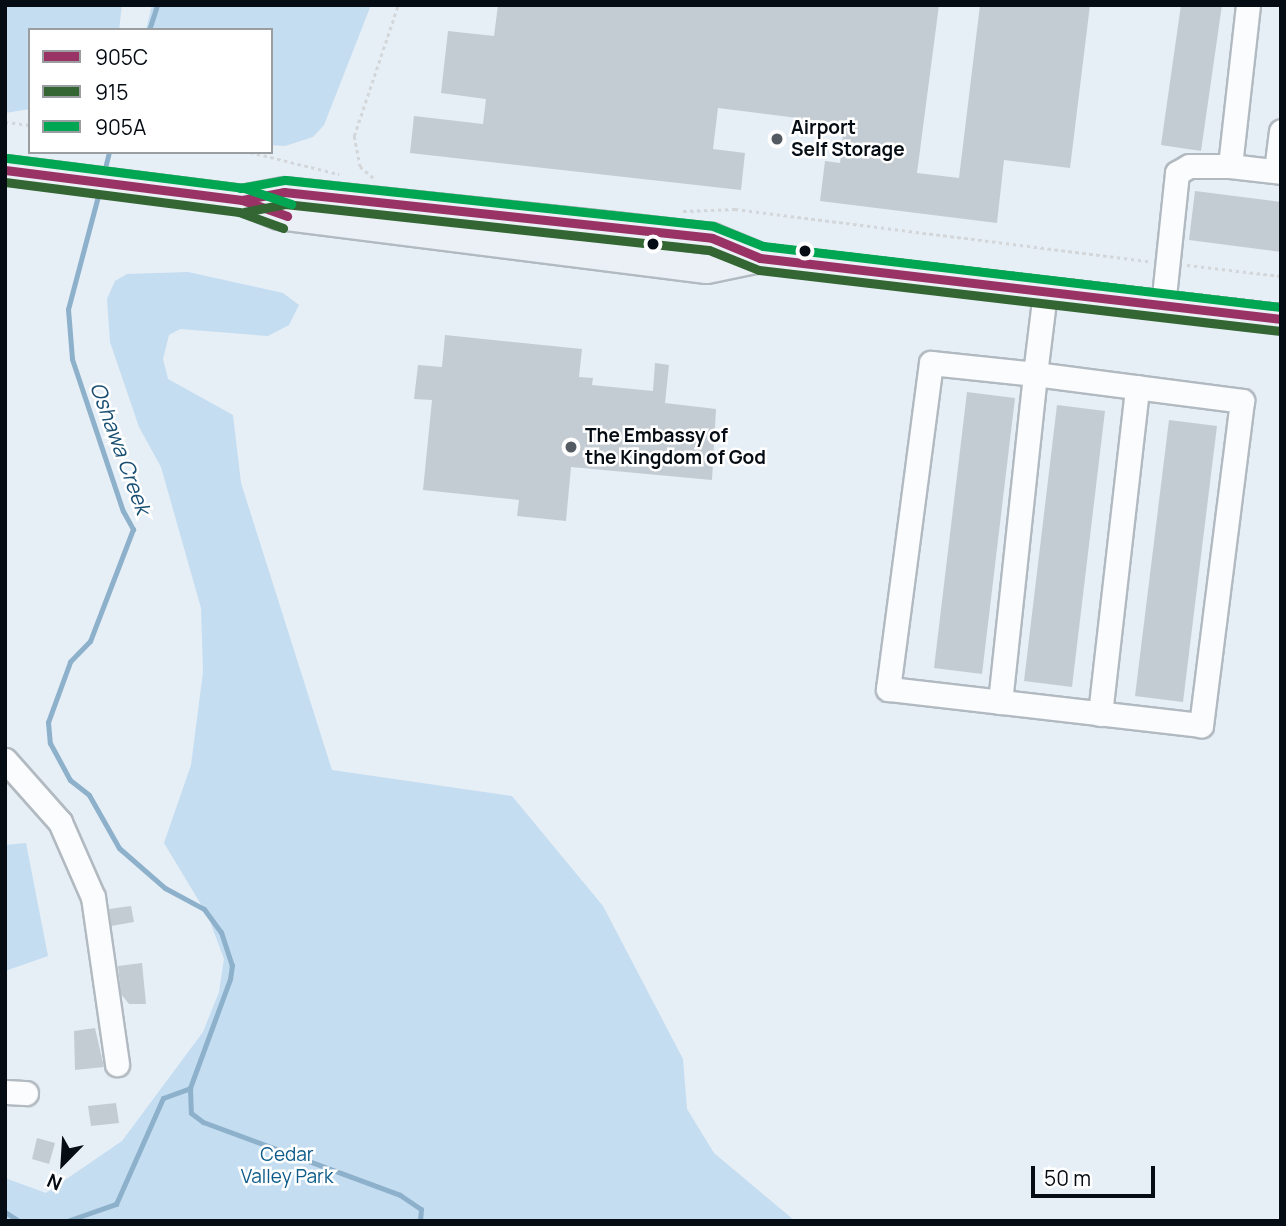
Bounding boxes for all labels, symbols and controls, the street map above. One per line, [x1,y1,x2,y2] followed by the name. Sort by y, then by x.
[28,28,273,154] legend
[95,43,148,71] text: 905C
[95,78,128,106] text: 915
[95,113,146,141] text: 905A
[791,117,905,161] place label: Airport Self Storage
[769,131,785,147] marker: Airport Self Storage
[646,237,660,251] unlabelled marker
[798,244,812,258] unlabelled marker
[85,379,157,517] water label: Oshawa Creek
[585,425,766,469] place label: The Embassy of the Kingdom of God
[563,439,579,455] marker: The Embassy of the Kingdom of God
[28,1128,98,1198] north arrow
[241,1144,333,1188] park label: Cedar Valley Park
[1034,1152,1158,1196] scale bar
[1044,1164,1091,1192] text: 50 m
[43,1168,66,1197] text: N

